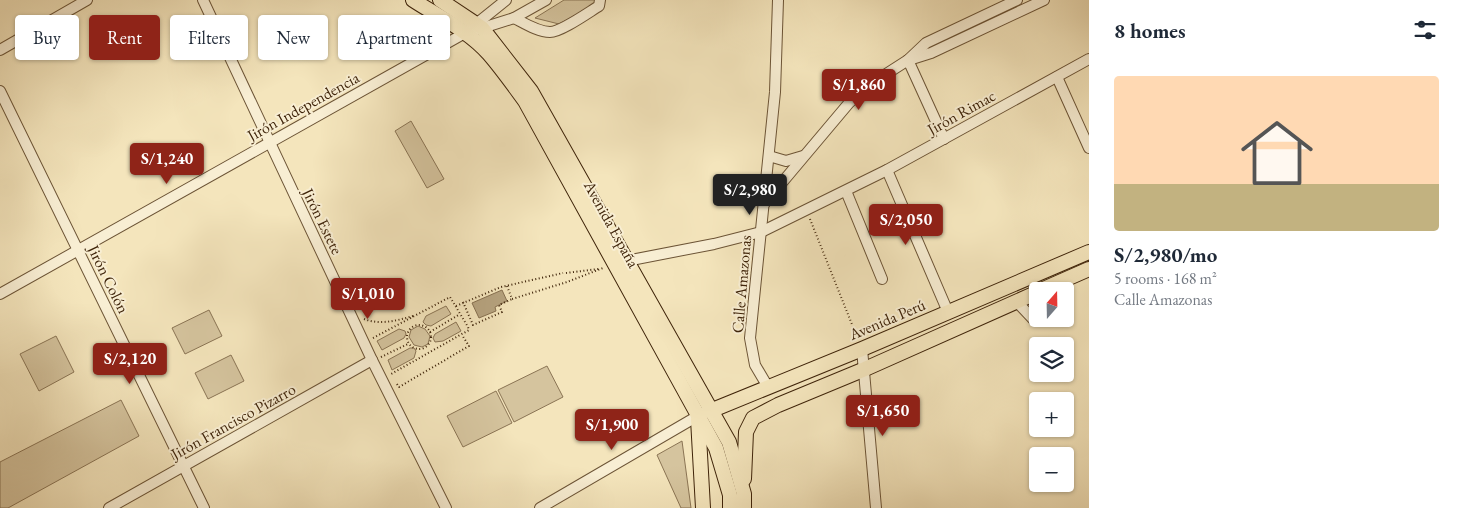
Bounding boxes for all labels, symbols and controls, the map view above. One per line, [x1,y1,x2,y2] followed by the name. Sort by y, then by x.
[15,15,79,60] chip: Buy
[89,15,160,60] chip: Rent
[170,15,248,60] chip: Filters
[258,15,328,60] chip: New
[338,15,450,60] chip: Apartment
[1411,16,1439,44] icon: filters
[1114,17,1186,44] text: 8 homes
[242,67,364,147] street label: Jirón Independencia
[813,68,905,111] pin: S/1,860
[833,74,885,95] text: S/1,860
[922,85,999,141] street label: Jirón Rimac
[1232,108,1322,198] icon: home
[121,142,213,185] pin: S/1,240
[141,148,193,169] text: S/1,240
[704,174,796,216] pin: S/2,980
[579,176,644,272] street label: Avenida España
[724,179,776,200] text: S/2,980
[297,183,348,258] street label: Jirón Estete
[860,204,952,246] pin: S/2,050
[880,209,932,230] text: S/2,050
[727,234,756,334] street label: Calle Amazonas
[82,240,134,317] street label: Jirón Colón
[1114,241,1217,268] text: S/2,980/mo
[1114,268,1217,289] text: 5 rooms · 168 m²
[322,278,414,320] pin: S/1,010
[1029,282,1074,328] north arrow
[1029,282,1074,492] map controls
[342,283,394,304] text: S/1,010
[1114,289,1212,310] text: Calle Amazonas
[845,294,929,345] street label: Avenida Perú
[1029,337,1074,382] button: layers
[84,342,176,385] pin: S/2,120
[104,348,156,369] text: S/2,120
[165,378,299,465] street label: Jirón Francisco Pizarro
[1029,392,1074,437] button: +
[837,394,929,437] pin: S/1,650
[857,400,909,421] text: S/1,650
[566,408,658,451] pin: S/1,900
[586,414,638,435] text: S/1,900
[1029,447,1074,492] button: −

